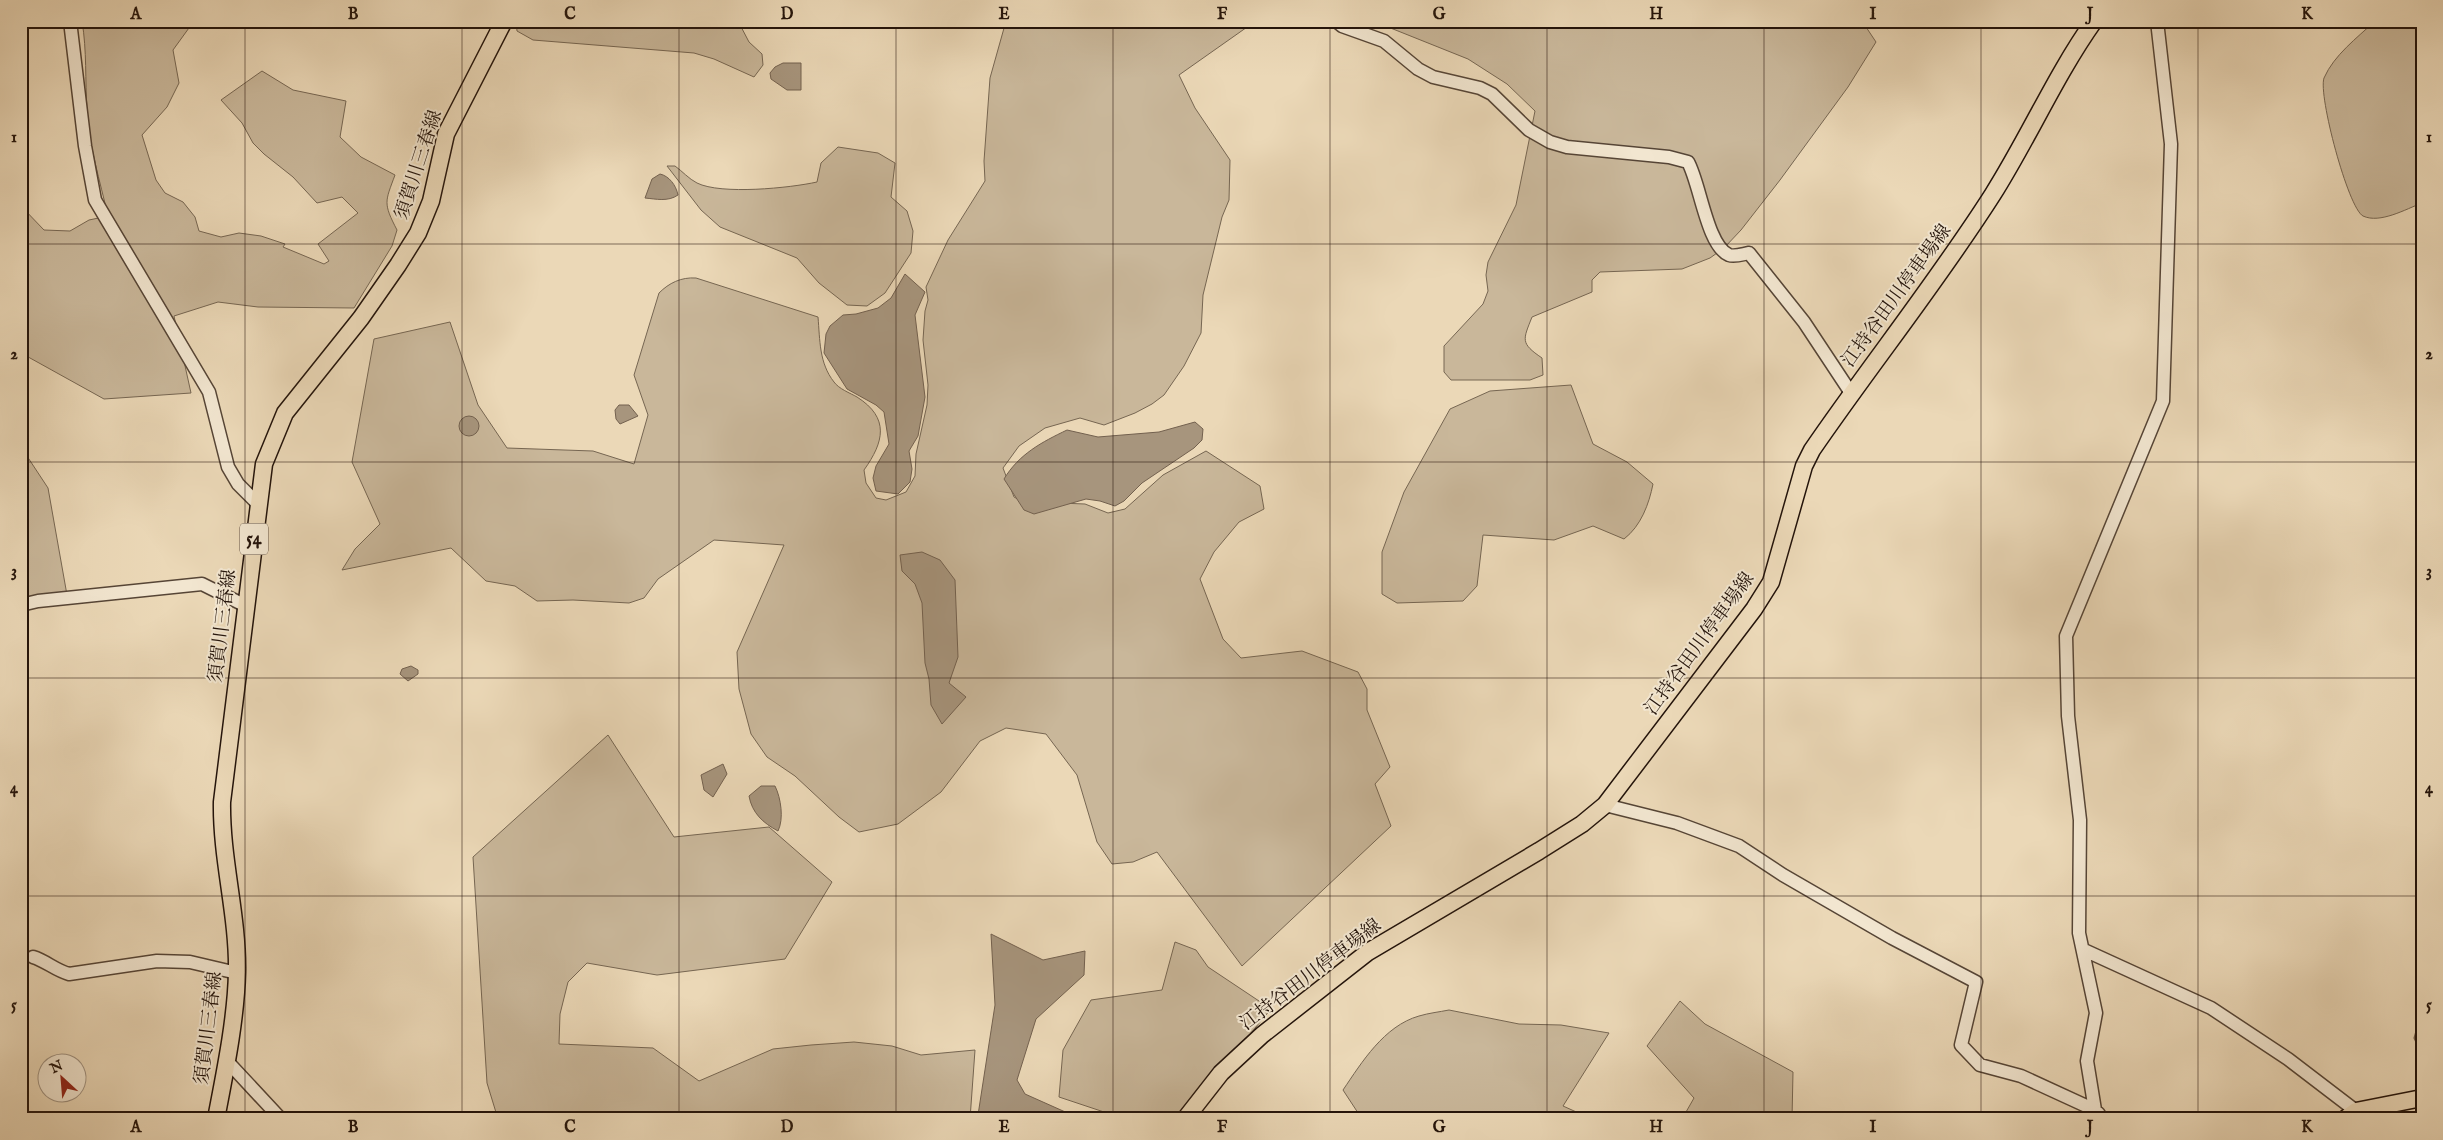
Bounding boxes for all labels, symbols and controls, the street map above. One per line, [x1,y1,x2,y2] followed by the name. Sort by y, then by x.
[130,5,143,25] text: A
[348,5,359,25] text: B
[564,5,576,25] text: C
[781,5,794,25] text: D
[998,5,1010,25] text: E
[1217,5,1228,25] text: F
[1433,5,1446,25] text: G
[1649,5,1663,25] text: H
[1870,5,1877,25] text: I
[2085,5,2094,25] text: J
[2301,5,2314,25] text: K
[390,107,448,223] street label: 須賀川三春線
[11,128,17,148] text: 1
[2426,128,2432,148] text: 1
[1837,220,1957,372] street label: 江持谷田川停車場線
[10,345,18,365] text: 2
[2425,345,2433,365] text: 2
[240,524,268,554] road number: 54
[11,562,17,582] text: 3
[2426,562,2432,582] text: 3
[204,568,242,684] street label: 須賀川三春線
[1640,568,1760,720] street label: 江持谷田川停車場線
[10,779,19,799] text: 4
[2425,779,2434,799] text: 4
[1235,914,1387,1036] street label: 江持谷田川停車場線
[190,970,228,1086] street label: 須賀川三春線
[11,996,17,1016] text: 5
[2426,996,2432,1016] text: 5
[38,1052,88,1102] north arrow
[46,1056,66,1078] text: N
[130,1118,143,1138] text: A
[348,1118,359,1138] text: B
[564,1118,576,1138] text: C
[781,1118,794,1138] text: D
[998,1118,1010,1138] text: E
[1217,1118,1228,1138] text: F
[1433,1118,1446,1138] text: G
[1649,1118,1663,1138] text: H
[1870,1118,1877,1138] text: I
[2085,1118,2094,1138] text: J
[2301,1118,2314,1138] text: K

